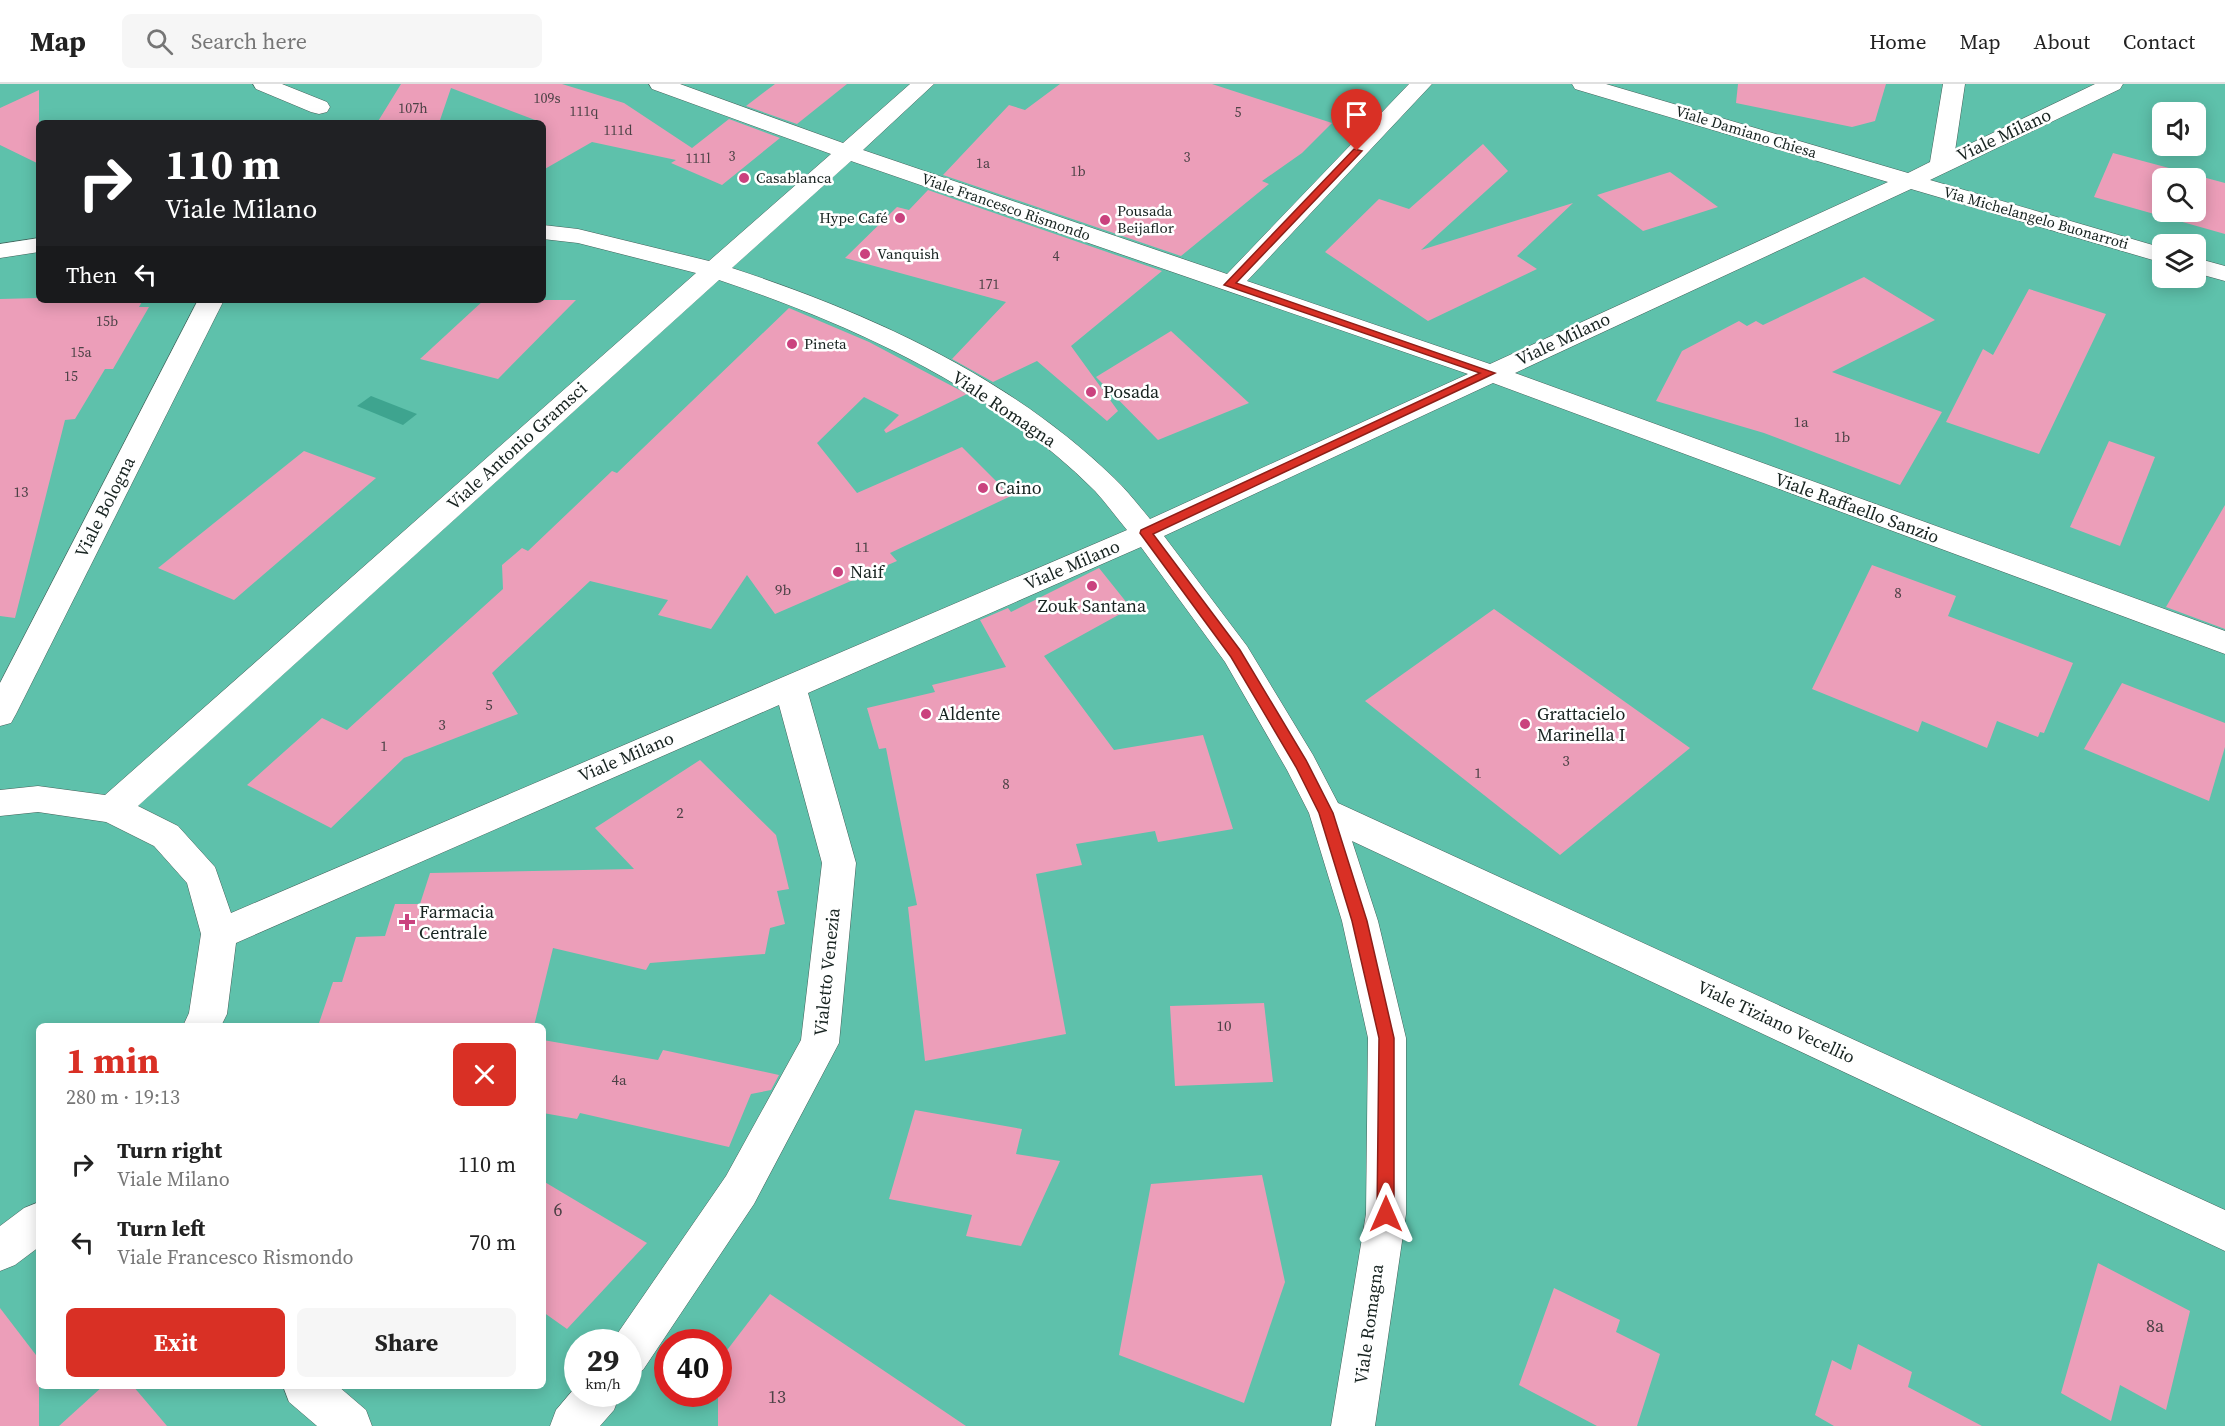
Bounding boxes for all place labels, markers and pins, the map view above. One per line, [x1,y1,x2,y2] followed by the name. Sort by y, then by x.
[1331,89,1382,151] pin
[756,167,832,188] place label: Casablanca
[737,171,751,185] marker: Casablanca
[1117,200,1175,238] place label: Pousada Beijaflor
[819,207,888,228] place label: Hype Café
[893,211,907,225] marker: Hype Café
[1098,213,1112,227] marker: Pousada Beijaflor
[877,243,940,264] place label: Vanquish
[858,247,872,261] marker: Vanquish
[804,333,847,354] place label: Pineta
[785,337,799,351] marker: Pineta
[1103,379,1160,404] place label: Posada
[1084,385,1098,399] marker: Posada
[995,475,1042,500] place label: Caino
[976,481,990,495] marker: Caino
[850,559,886,584] place label: Naif
[831,565,845,579] marker: Naif
[1085,579,1099,593] marker: Zouk Santana
[1038,593,1147,618] place label: Zouk Santana
[938,701,1001,726] place label: Aldente
[1537,701,1625,747] place label: Grattacielo Marinella I
[919,707,933,721] marker: Aldente
[1518,717,1532,731] marker: Grattacielo Marinella I
[419,899,495,945] place label: Farmacia Centrale
[400,915,414,929] marker: Farmacia Centrale

